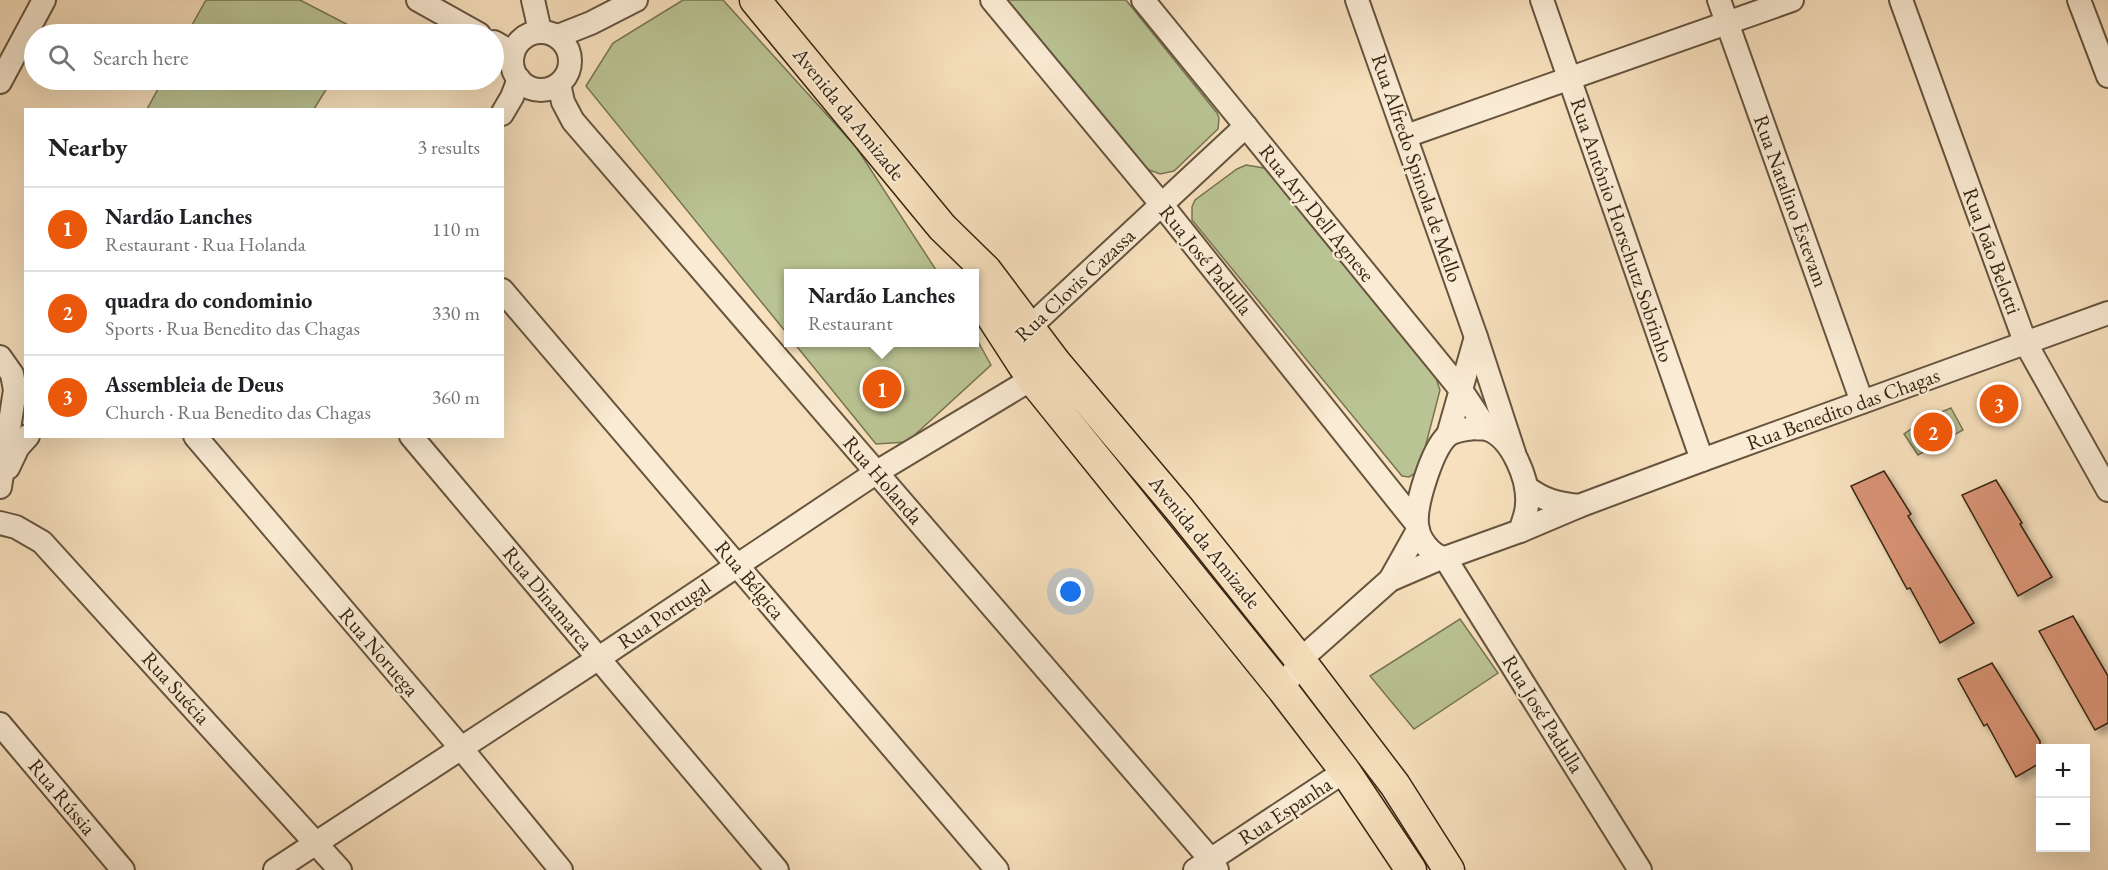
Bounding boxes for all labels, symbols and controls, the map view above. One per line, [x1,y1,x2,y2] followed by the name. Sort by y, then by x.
[24,24,504,90] search box
[45,41,78,74] icon: search
[787,41,911,186] street label: Avenida da Amizade
[93,43,188,72] text: Search here
[1366,50,1469,286] street label: Rua Alfredo Spinola de Mello
[1564,94,1680,366] street label: Rua Antônio Horschutz Sobrinho
[1748,111,1835,291] street label: Rua Natalino Estevam
[48,130,128,164] text: Nearby
[417,134,480,160] text: 3 results
[1253,138,1381,287] street label: Rua Ary Dell Agnese
[1957,184,2028,318] street label: Rua João Belotti
[1154,199,1260,321] street label: Rua José Padulla
[105,202,252,231] text: Nardão Lanches
[62,216,73,242] text: 1
[432,216,480,242] text: 110 m
[1009,221,1141,347] street label: Rua Clovis Cazassa
[105,231,306,257] text: Restaurant · Rua Holanda
[784,269,979,347] popup
[808,281,955,310] text: Nardão Lanches
[105,286,312,315] text: quadra do condominio
[62,300,73,326] text: 2
[432,300,480,326] text: 330 m
[808,310,893,336] text: Restaurant
[105,315,360,341] text: Sports · Rua Benedito das Chagas
[1743,361,1943,456] street label: Rua Benedito das Chagas
[862,366,902,412] pin: 1
[105,370,284,399] text: Assembleia de Deus
[1980,382,2018,426] pin: 3
[62,384,73,410] text: 3
[432,384,480,410] text: 360 m
[105,399,371,425] text: Church · Rua Benedito das Chagas
[1914,410,1952,454] pin: 2
[837,430,930,530] street label: Rua Holanda
[1143,469,1267,614] street label: Avenida da Amizade
[709,535,792,625] street label: Rua Bélgica
[497,540,600,656] street label: Rua Dinamarca
[612,573,716,655] street label: Rua Portugal
[1056,577,1085,606] your location
[333,602,426,702] street label: Rua Noruega
[136,645,217,730] street label: Rua Suécia
[1496,650,1591,778] street label: Rua José Padulla
[2036,744,2090,852] map controls
[2036,744,2090,798] button: +
[23,753,103,841] street label: Rua Rússia
[1233,770,1337,851] street label: Rua Espanha
[2036,798,2090,852] button: −

